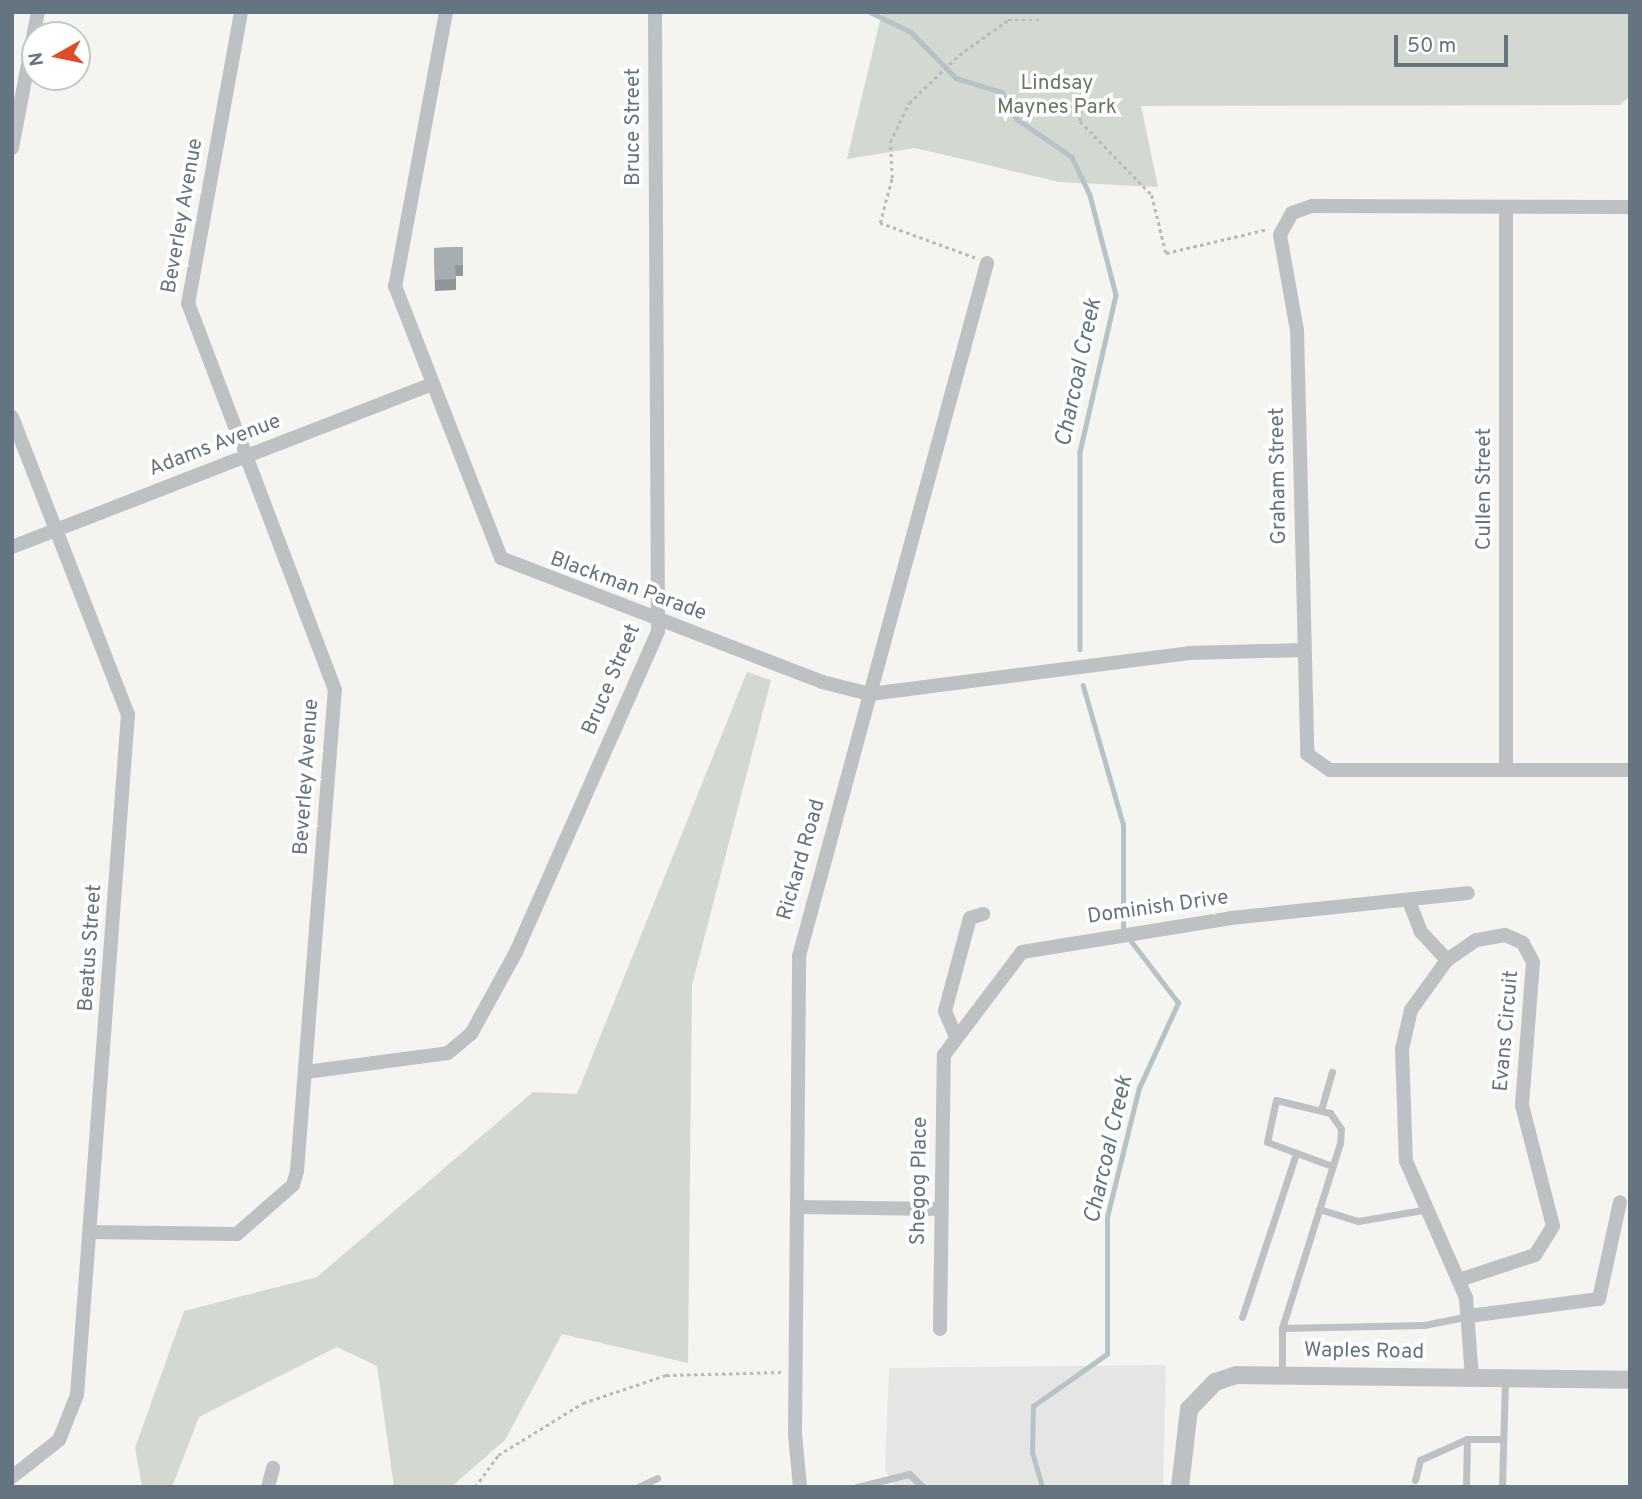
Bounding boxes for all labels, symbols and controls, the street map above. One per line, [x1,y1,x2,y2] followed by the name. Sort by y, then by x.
[21,21,91,91] north arrow
[1397,21,1511,65] scale bar
[1407,33,1456,60] text: 50 m
[24,50,50,68] text: N
[621,68,647,186] street label: Bruce Street
[997,71,1117,121] park label: Lindsay Maynes Park
[157,136,209,296] street label: Beverley Avenue
[1051,296,1109,450] water label: Charcoal Creek
[1265,407,1293,545] street label: Graham Street
[145,409,285,483] street label: Adams Avenue
[1472,428,1498,550] street label: Cullen Street
[546,547,710,627] street label: Blackman Parade
[577,621,647,739] street label: Bruce Street
[289,697,325,857] street label: Beverley Avenue
[773,797,831,923] street label: Rickard Road
[74,883,108,1013] street label: Beatus Street
[1086,886,1230,930] street label: Dominish Drive
[1489,969,1525,1093] street label: Evans Circuit
[1080,1073,1140,1227] water label: Charcoal Creek
[906,1116,934,1246] street label: Shegog Place
[1304,1338,1424,1366] street label: Waples Road

